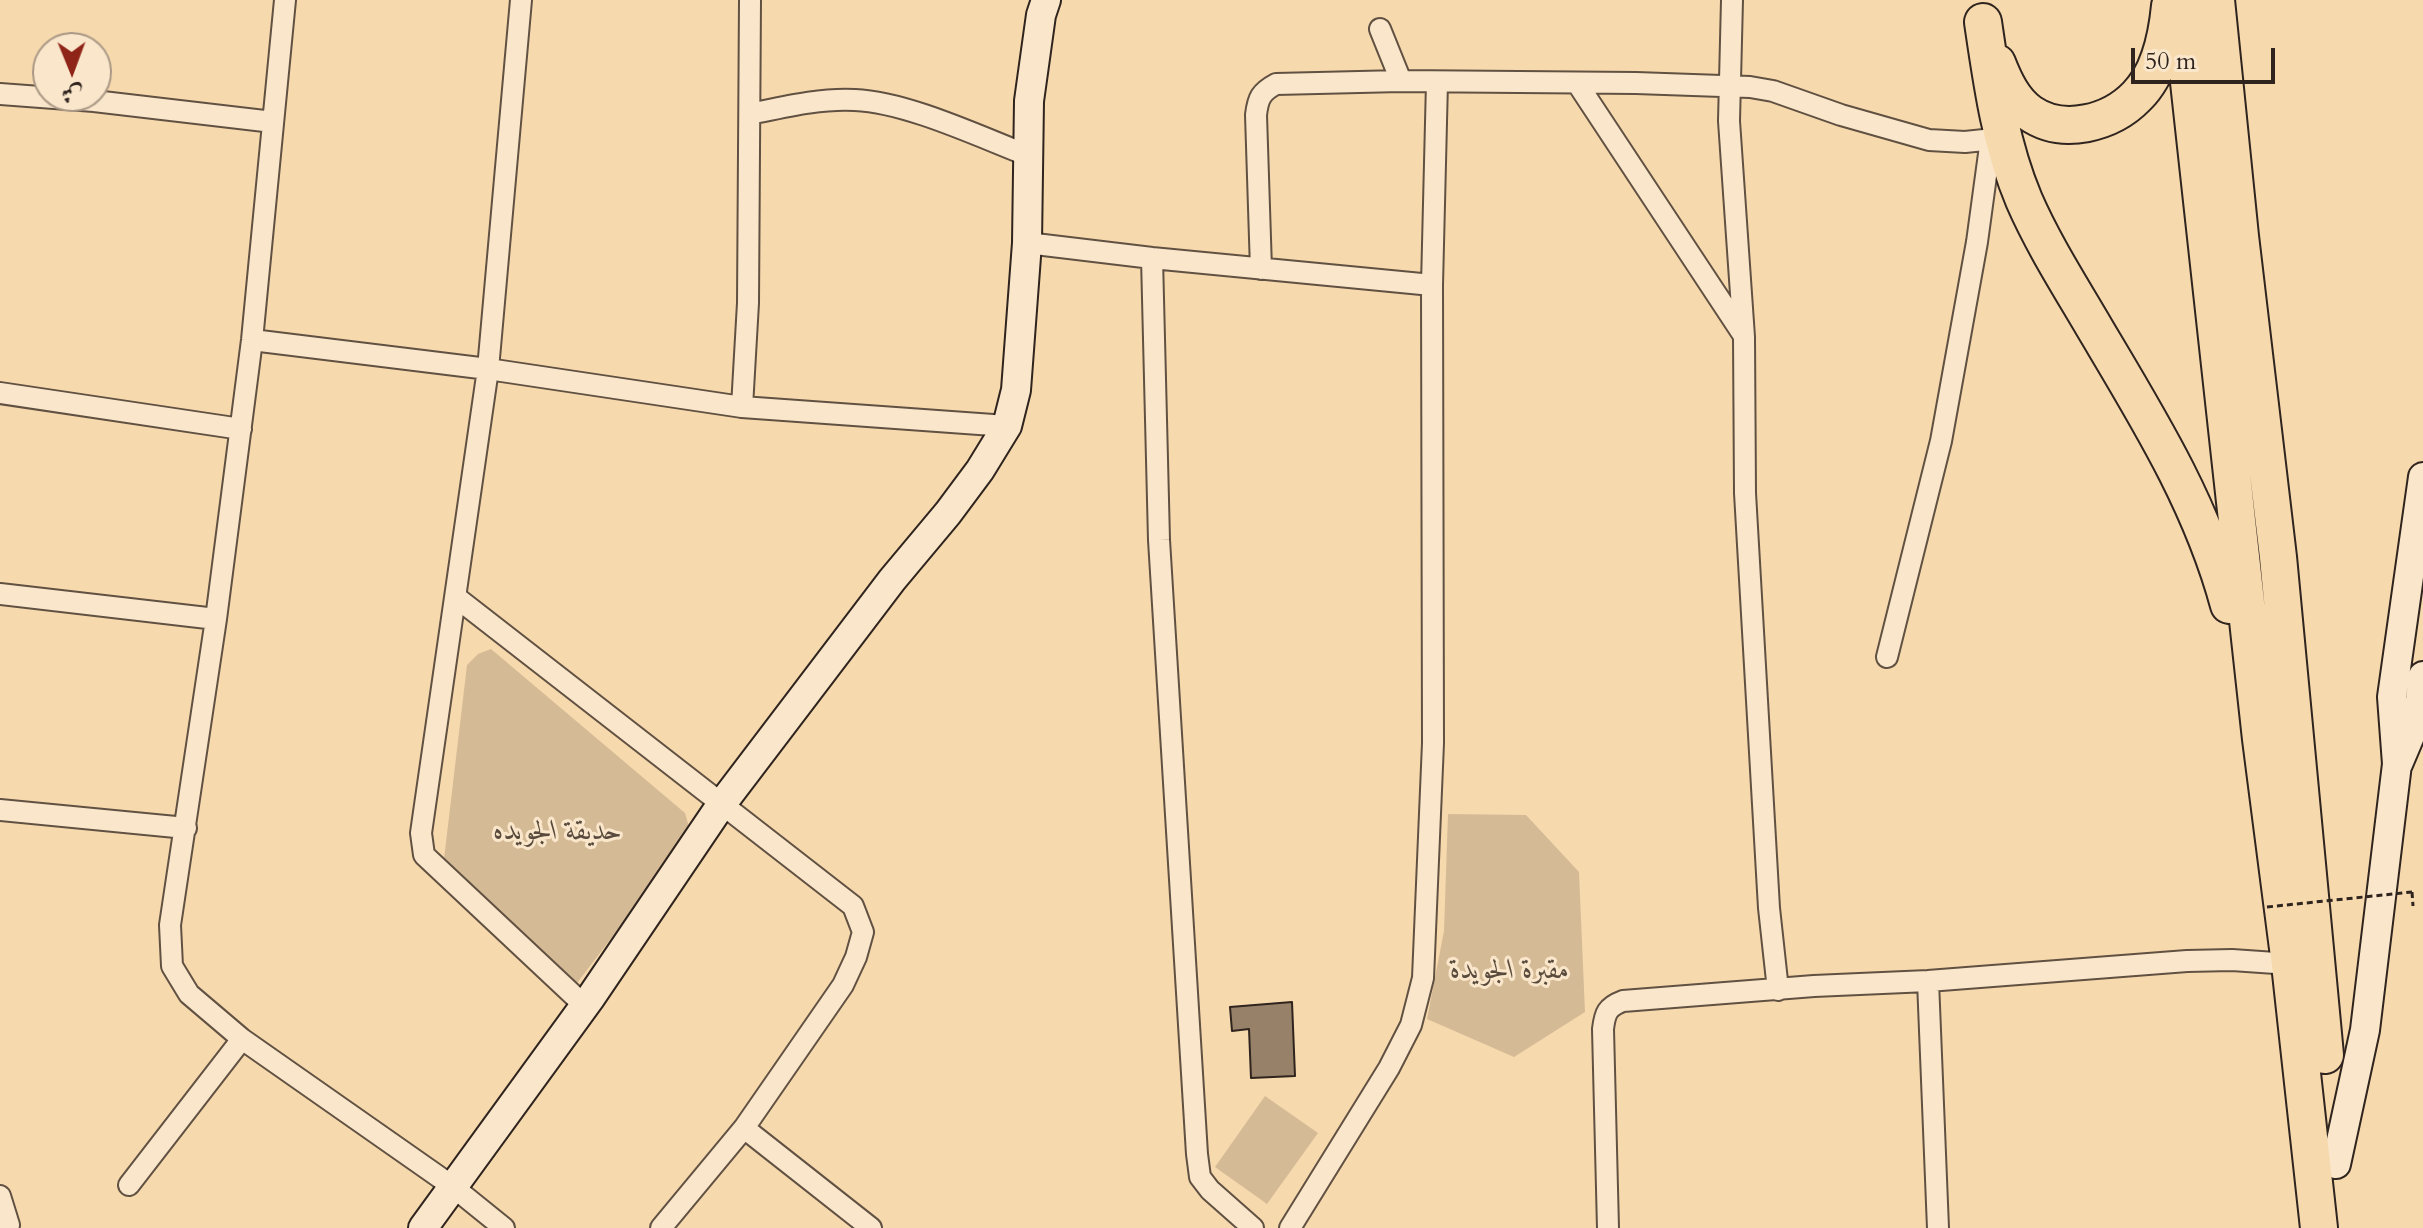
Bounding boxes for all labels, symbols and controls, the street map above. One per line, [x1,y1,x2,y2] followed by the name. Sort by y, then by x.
[32,32,112,112] north arrow
[2135,32,2279,82] scale bar
[2145,45,2196,78] text: 50 m
[61,79,84,109] text: ش
[494,816,622,850] park label: حديقة الجويده
[1450,955,1570,989] park label: مقبرة الجويدة

